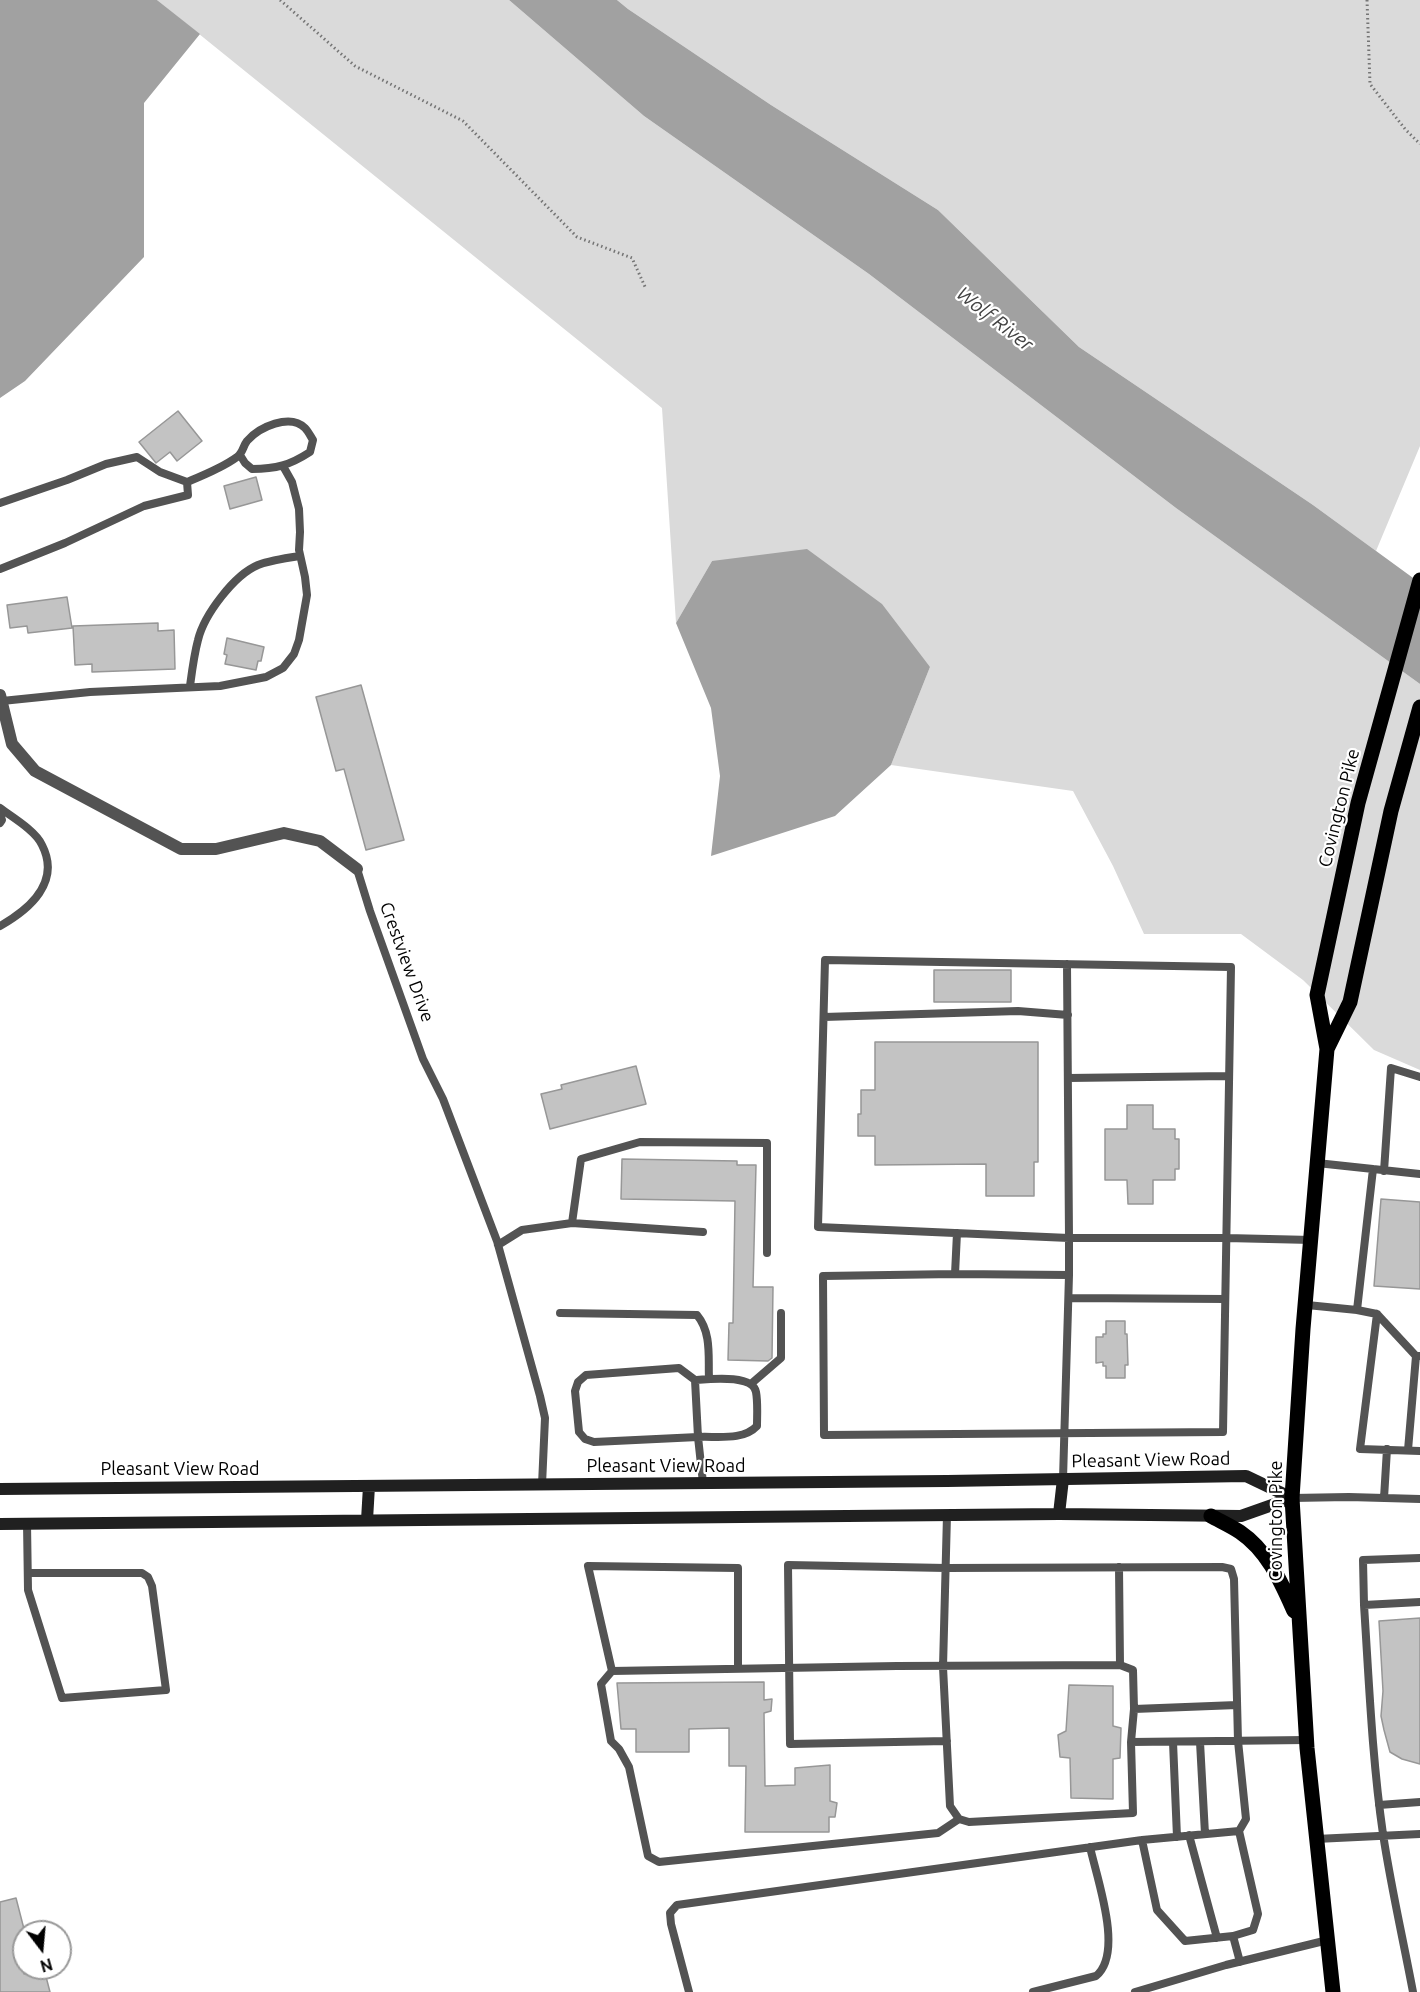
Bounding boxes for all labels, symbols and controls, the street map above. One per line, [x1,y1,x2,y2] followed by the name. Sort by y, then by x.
[952,282,1038,356] water label: Wolf River
[1314,747,1364,869] street label: Covington Pike
[375,899,439,1025] street label: Crestview Drive
[1071,1448,1231,1472] street label: Pleasant View Road
[586,1455,746,1477] street label: Pleasant View Road
[100,1458,260,1480] street label: Pleasant View Road
[1265,1460,1287,1582] street label: Covington Pike
[12,1920,72,1980] north arrow
[38,1955,55,1976] text: N

